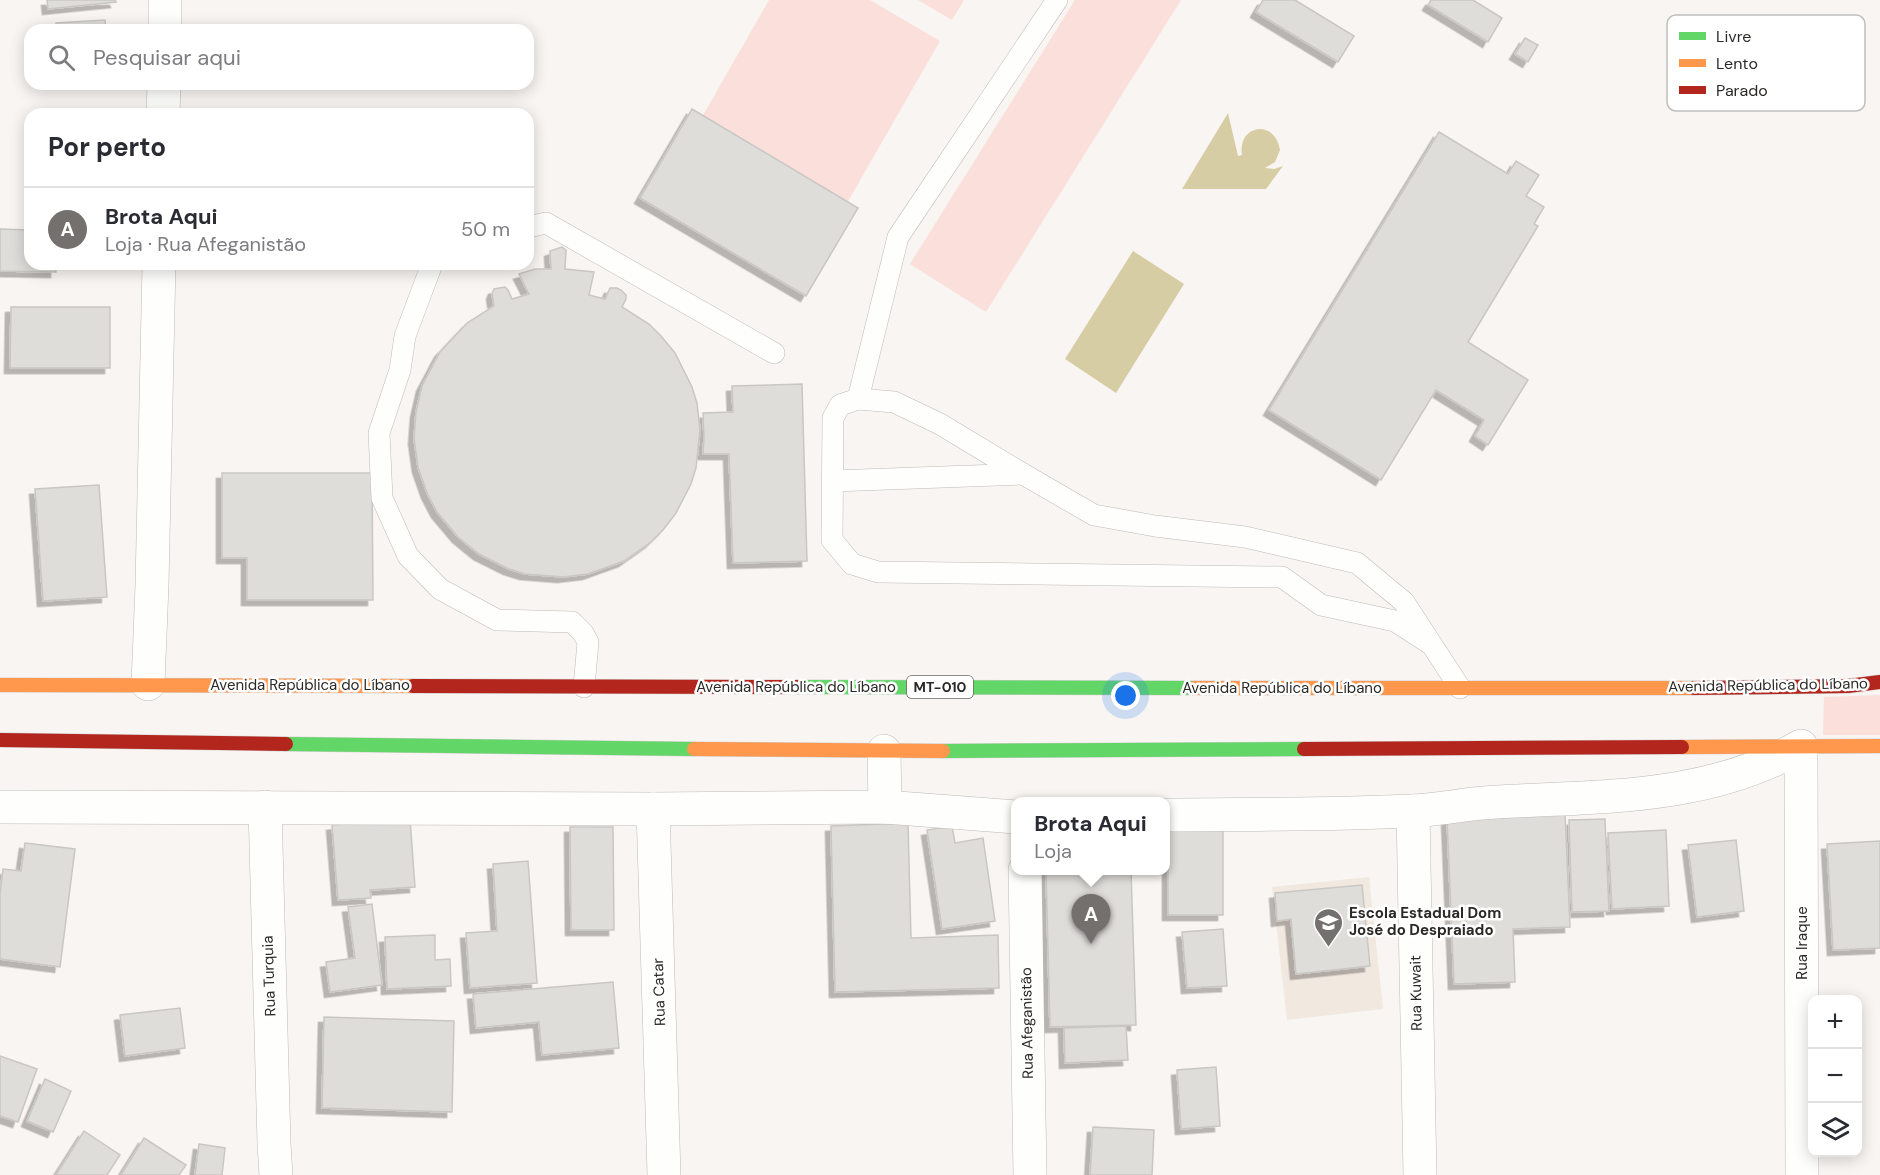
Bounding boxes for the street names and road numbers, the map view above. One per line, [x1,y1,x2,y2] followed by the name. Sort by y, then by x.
[1668,673,1868,697] street label: Avenida República do Líbano
[210,675,410,695] street label: Avenida República do Líbano
[907,676,973,698] road number: MT-010
[696,677,896,697] street label: Avenida República do Líbano
[1182,678,1382,698] street label: Avenida República do Líbano
[1792,906,1812,980] street label: Rua Iraque
[258,935,280,1017] street label: Rua Turquia
[1405,955,1427,1031] street label: Rua Kuwait
[648,957,670,1026] street label: Rua Catar
[1016,967,1038,1079] street label: Rua Afeganistão

